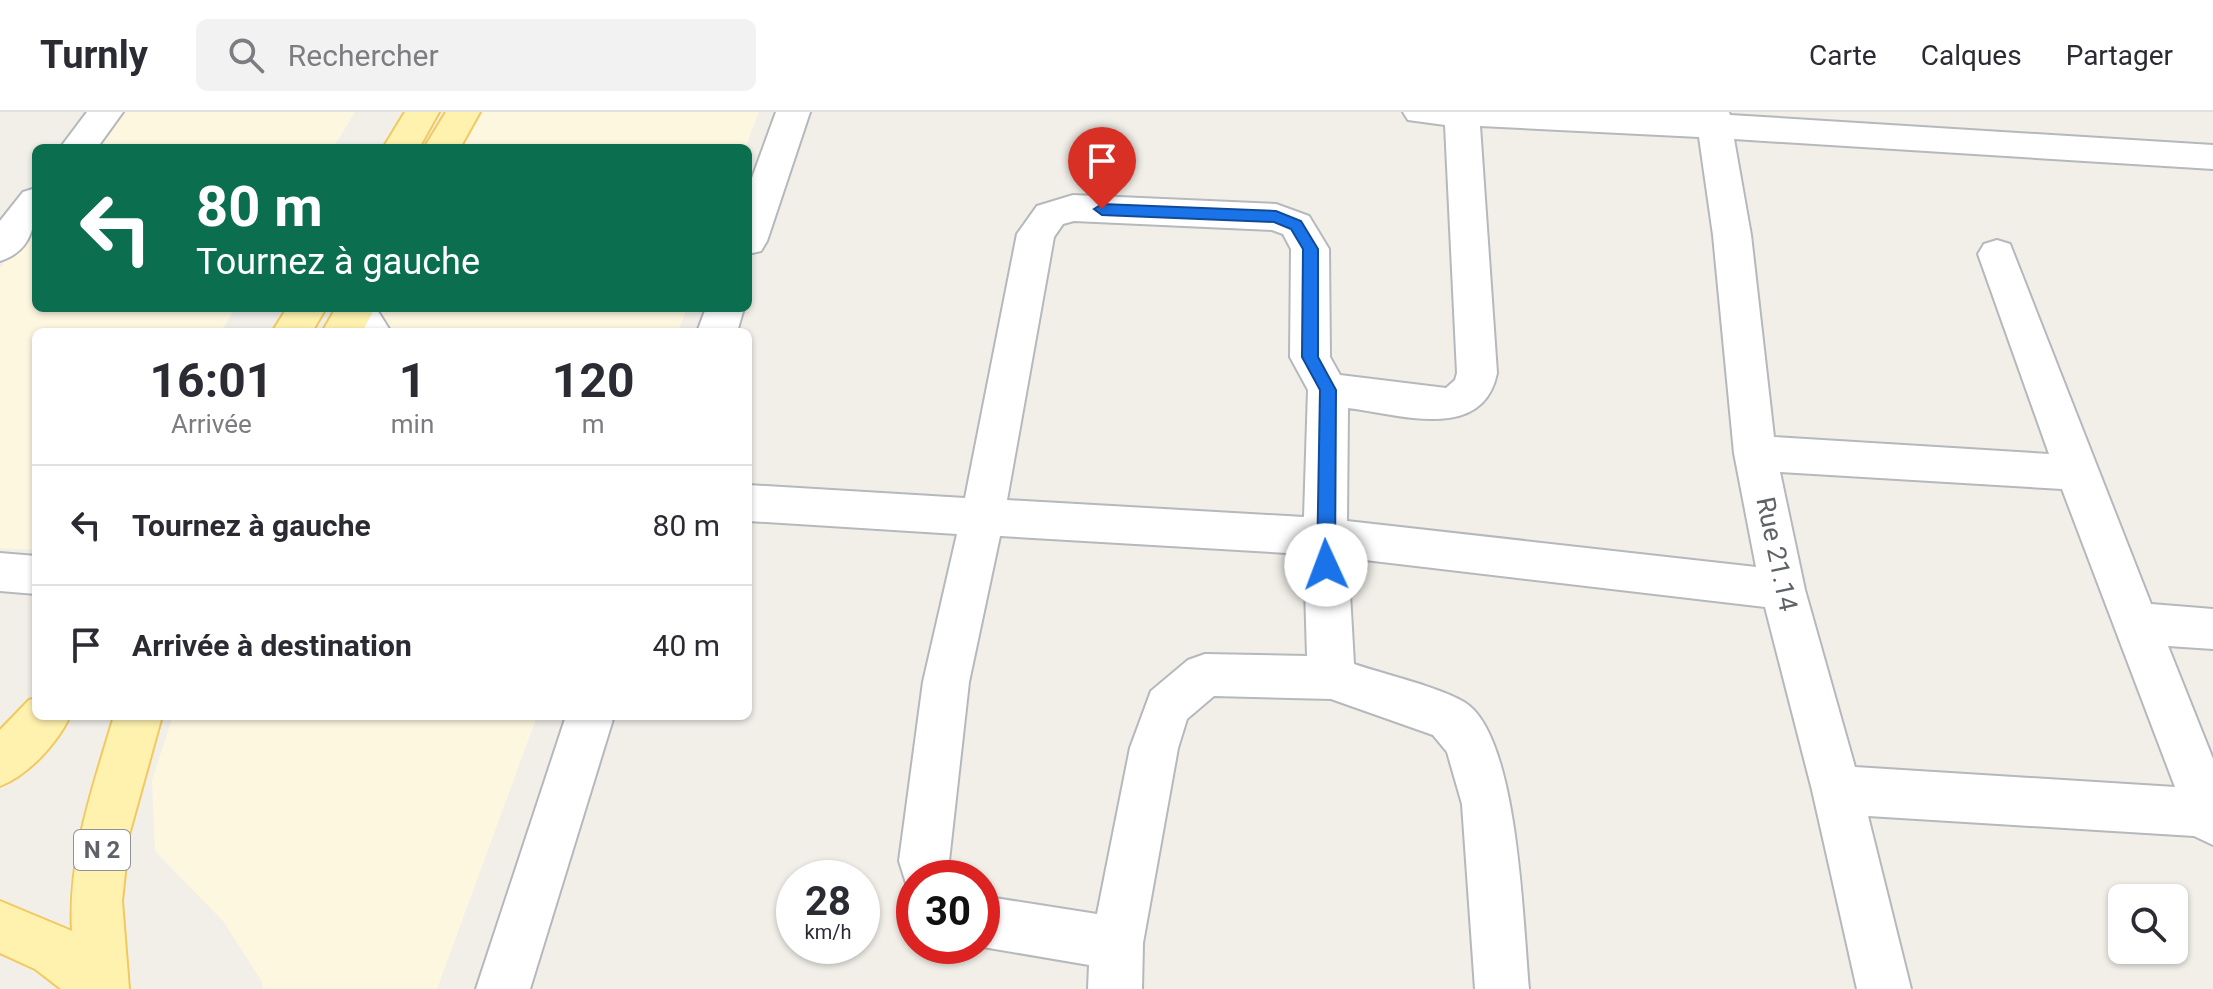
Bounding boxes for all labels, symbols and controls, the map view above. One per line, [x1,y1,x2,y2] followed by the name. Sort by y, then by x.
[196,19,756,91] search box
[40,33,148,77] text: Turnly
[224,33,268,77] icon: search
[288,38,439,73] text: Rechercher
[1809,39,1877,72] text: Carte
[1921,39,2022,72] text: Calques
[2066,39,2173,72] text: Partager
[1068,127,1136,209] pin
[1080,139,1124,183] icon: arrive
[196,174,323,240] text: 80 m
[64,176,168,280] icon: left
[196,241,480,283] text: Tournez à gauche
[150,352,273,409] text: 16:01
[399,352,426,409] text: 1
[552,352,634,409] text: 120
[171,409,252,439] text: Arrivée
[391,409,434,439] text: min
[582,409,605,439] text: m
[1750,494,1804,614] street label: Rue 21.14
[64,503,108,547] icon: left
[132,508,371,543] text: Tournez à gauche
[653,508,720,543] text: 80 m
[1284,523,1368,607] position arrow
[64,623,108,667] icon: arrive
[132,628,412,663] text: Arrivée à destination
[653,628,720,663] text: 40 m
[74,830,130,870] road number: N 2
[896,860,1000,964] speed limit sign: 30
[805,878,851,925] text: 28
[2108,884,2188,964] map controls
[2108,884,2188,964] button: search
[805,920,851,944] text: km/h

